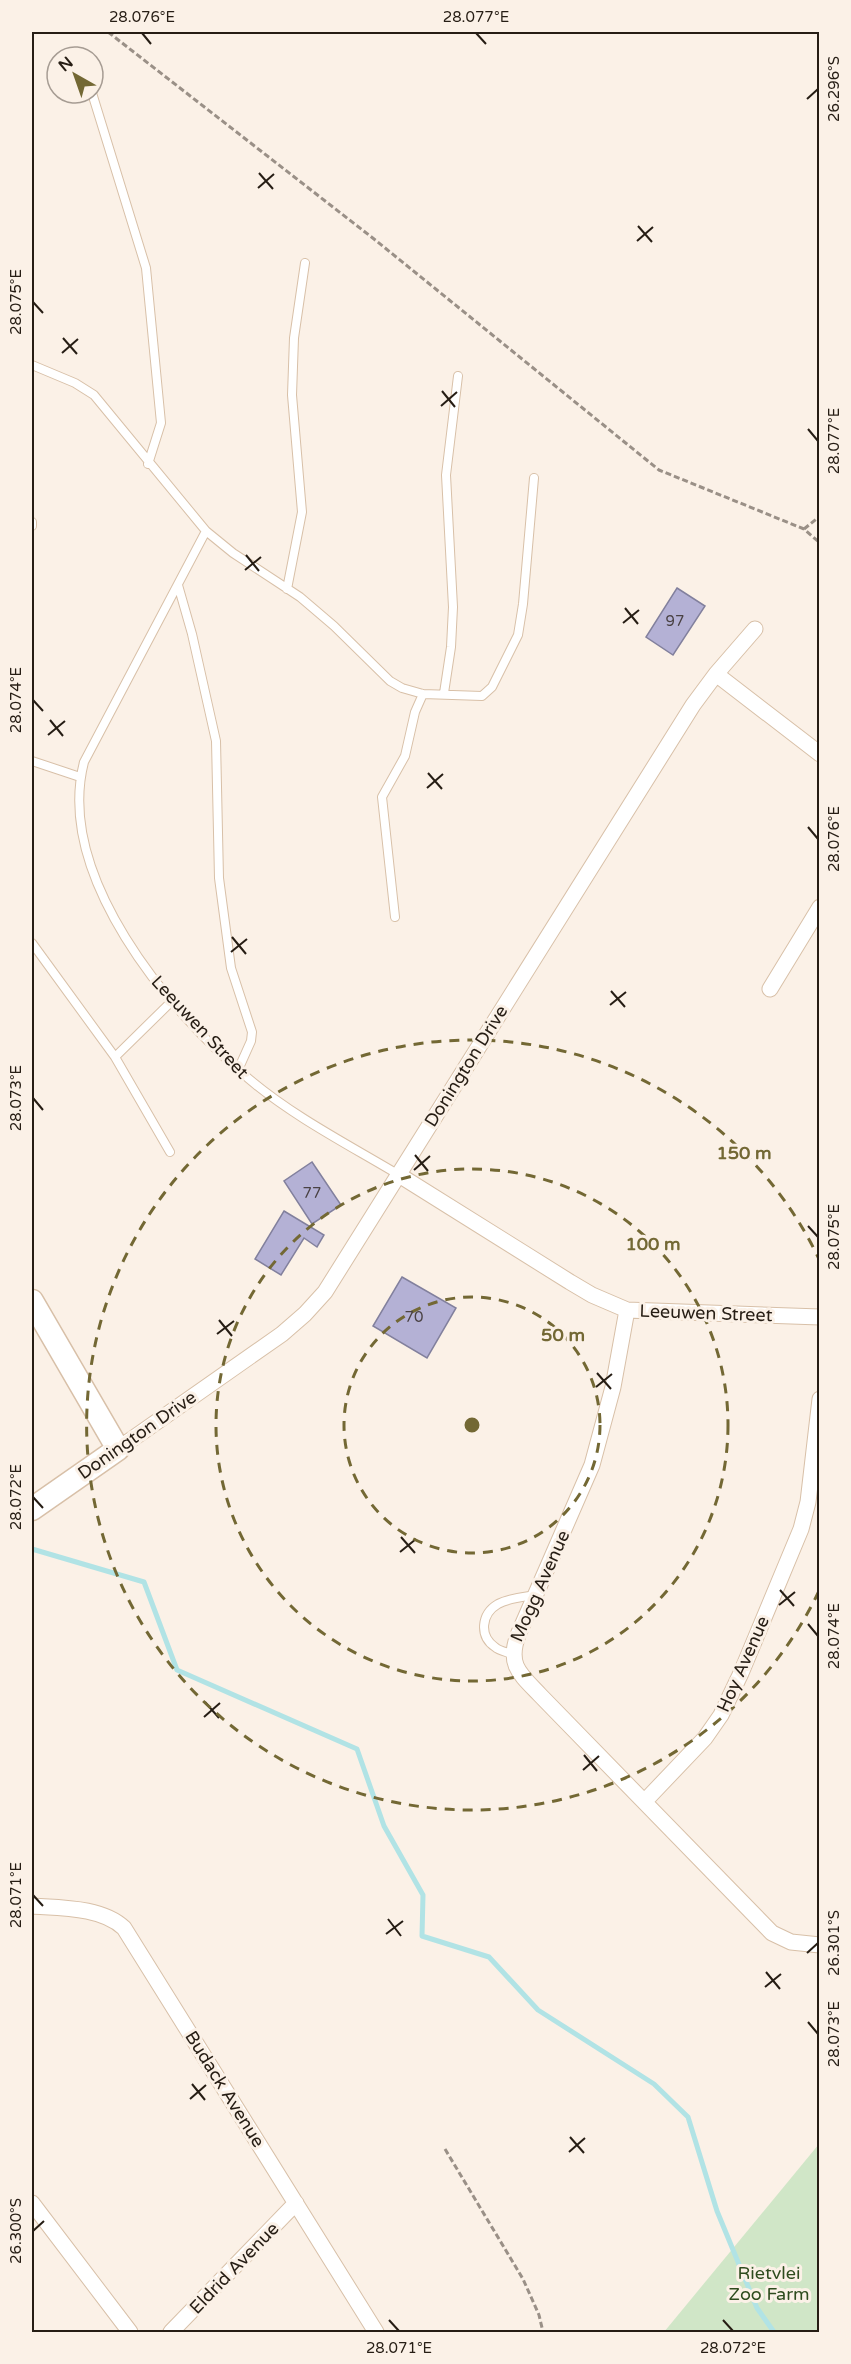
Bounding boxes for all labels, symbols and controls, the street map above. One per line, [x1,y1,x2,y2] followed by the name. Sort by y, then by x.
[109,8,175,26] text: 28.076°E
[443,8,509,26] text: 28.077°E
[45,45,105,105] north arrow
[55,52,77,76] text: N
[825,56,843,122] text: 26.296°S
[7,269,25,335] text: 28.075°E
[825,408,843,474] text: 28.077°E
[666,612,684,630] house number: 97
[7,667,25,733] text: 28.074°E
[825,806,843,872] text: 28.076°E
[147,971,254,1083] street label: Leeuwen Street
[420,1001,512,1131] street label: Donington Drive
[7,1065,25,1131] text: 28.073°E
[716,1142,772,1164] text: 150 m
[303,1184,321,1202] house number: 77
[825,1204,843,1270] text: 28.075°E
[625,1233,681,1255] text: 100 m
[639,1300,773,1326] street label: Leeuwen Street
[405,1308,423,1326] house number: 70
[541,1324,585,1346] text: 50 m
[74,1386,200,1484] street label: Donington Drive
[462,1415,482,1435] centre of rings
[7,1464,25,1530] text: 28.072°E
[506,1527,574,1645] street label: Mogg Avenue
[825,1603,843,1669] text: 28.074°E
[712,1613,774,1715] street label: Hoy Avenue
[7,1862,25,1928] text: 28.071°E
[825,1910,843,1976] text: 26.301°S
[825,2001,843,2067] text: 28.073°E
[180,2027,270,2151] street label: Budack Avenue
[7,2198,25,2264] text: 26.300°S
[185,2217,283,2319] street label: Eldrid Avenue
[728,2262,810,2305] park label: Rietvlei Zoo Farm
[366,2339,432,2357] text: 28.071°E
[700,2339,766,2357] text: 28.072°E

